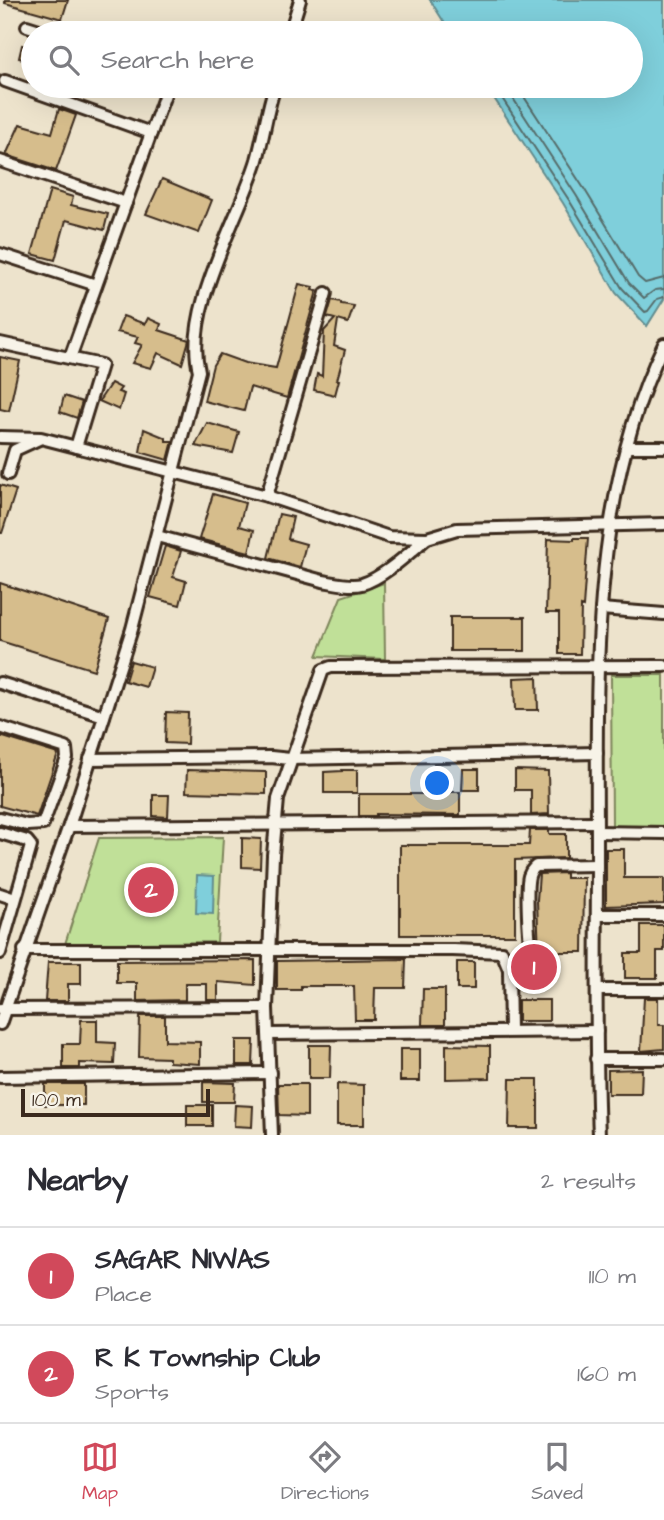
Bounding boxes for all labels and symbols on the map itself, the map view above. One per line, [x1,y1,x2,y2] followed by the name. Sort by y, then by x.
[420,766,454,800] your location
[128,864,174,916] pin: 2
[511,941,557,993] pin: 1
[21,1086,210,1118] scale bar

